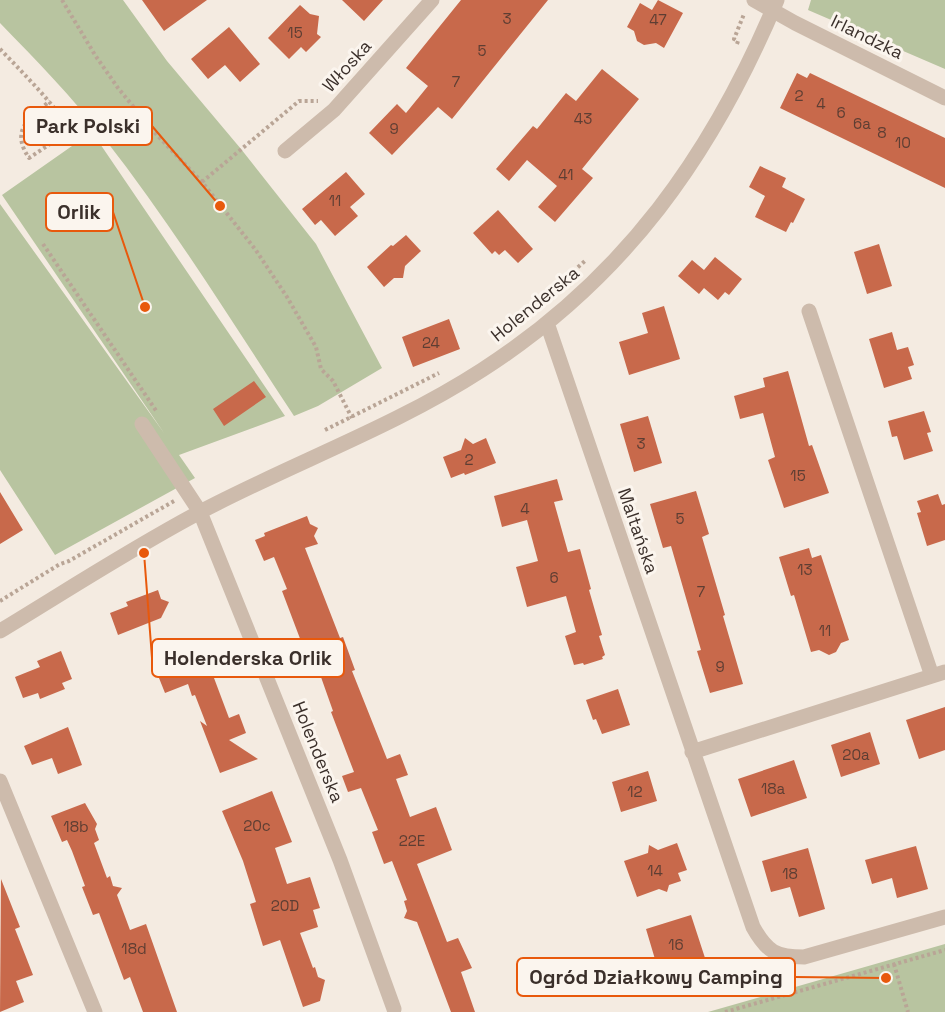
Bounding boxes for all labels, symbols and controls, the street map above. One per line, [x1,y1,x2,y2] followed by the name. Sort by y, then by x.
[502,9,512,28] house number: 3
[827,9,907,64] street label: Irlandzka
[649,10,667,29] house number: 47
[287,23,303,42] house number: 15
[317,35,376,97] street label: Włoska
[478,41,487,60] house number: 5
[452,72,460,91] house number: 7
[794,86,804,105] house number: 2
[816,94,826,113] house number: 4
[836,103,846,122] house number: 6
[24,107,152,145] callout: Park Polski
[574,109,592,128] house number: 43
[36,113,140,139] text: Park Polski
[853,114,871,133] house number: 6a
[389,119,399,138] house number: 9
[877,123,887,142] house number: 8
[895,133,911,152] house number: 10
[558,165,574,184] house number: 41
[329,191,341,210] house number: 11
[46,193,113,231] callout: Orlik
[57,199,101,225] text: Orlik
[486,261,584,346] street label: Holenderska
[422,333,440,352] house number: 24
[636,434,646,453] house number: 3
[464,450,474,469] house number: 2
[790,466,806,485] house number: 15
[613,485,664,577] street label: Maltańska
[520,499,530,518] house number: 4
[676,509,685,528] house number: 5
[797,560,813,579] house number: 13
[549,568,559,587] house number: 6
[697,582,705,601] house number: 7
[819,621,831,640] house number: 11
[152,639,344,677] callout: Holenderska Orlik
[164,645,332,671] text: Holenderska Orlik
[715,657,725,676] house number: 9
[288,698,349,806] street label: Holenderska
[842,745,870,764] house number: 20a
[761,779,785,798] house number: 18a
[627,782,643,801] house number: 12
[243,816,271,835] house number: 20c
[63,817,89,836] house number: 18b
[399,831,425,850] house number: 22E
[647,861,663,880] house number: 14
[782,864,798,883] house number: 18
[271,896,299,915] house number: 20D
[668,935,684,954] house number: 16
[121,939,147,958] house number: 18d
[517,958,795,996] callout: Ogród Działkowy Camping
[529,964,783,990] text: Ogród Działkowy Camping

